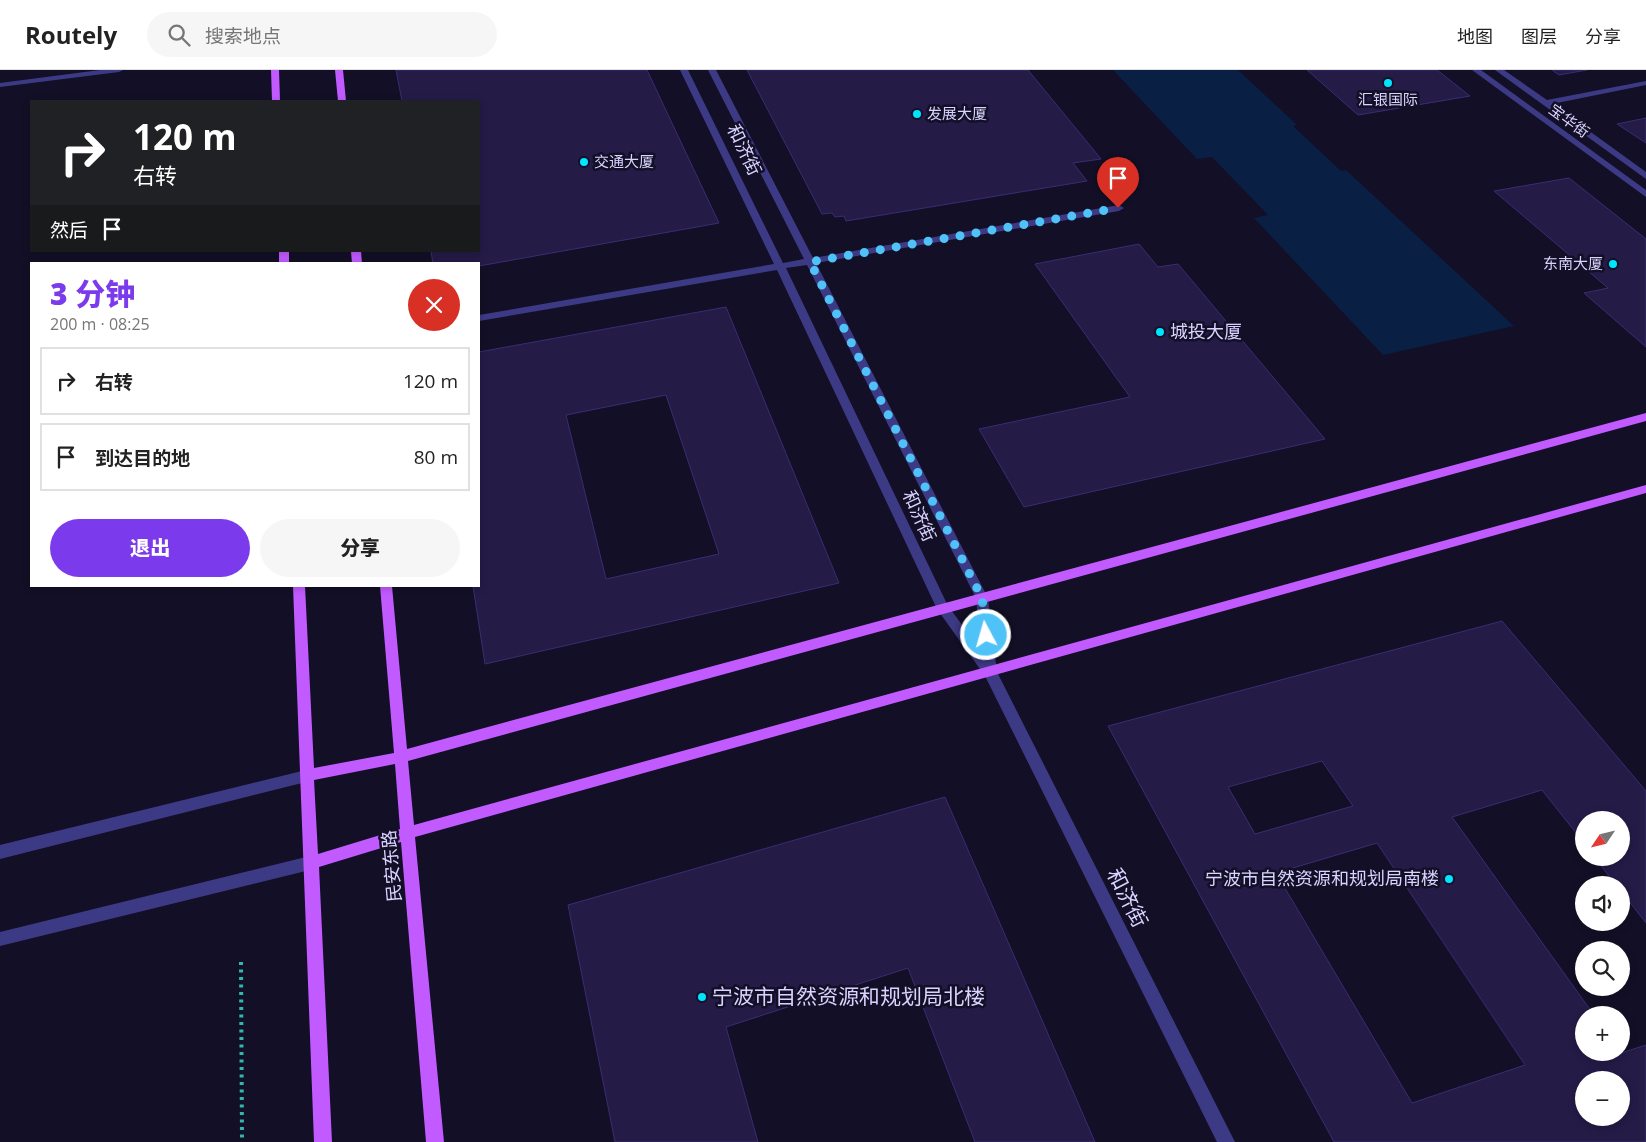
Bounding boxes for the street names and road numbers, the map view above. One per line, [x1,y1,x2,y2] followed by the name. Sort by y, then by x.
[1546,99,1594,142] street label: 宝华街
[722,120,768,179] street label: 和济街
[898,486,942,545] street label: 和济街
[376,829,406,903] street label: 民安东路
[1101,863,1155,932] street label: 和济街

